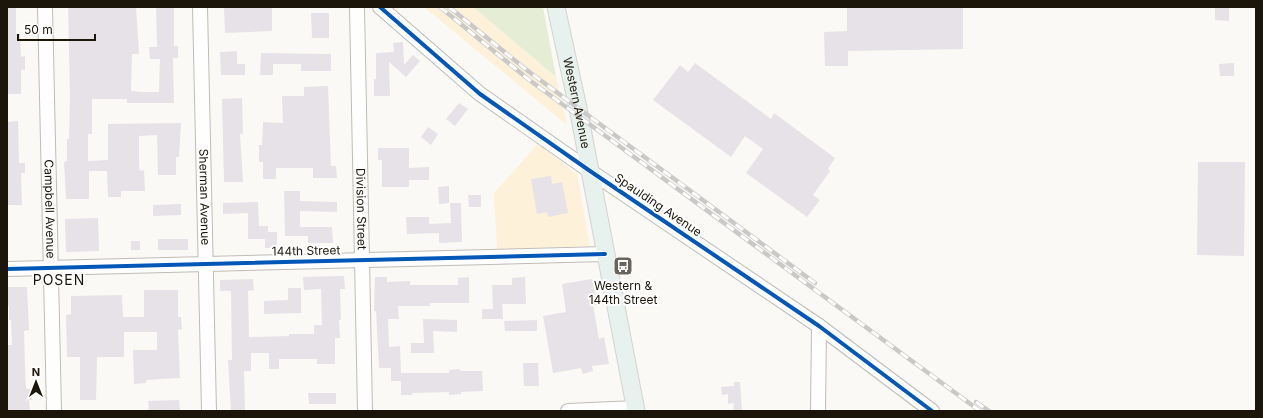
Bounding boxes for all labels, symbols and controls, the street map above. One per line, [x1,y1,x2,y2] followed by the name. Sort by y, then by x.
[18,16,95,42] scale bar
[24,22,53,37] text: 50 m
[560,56,594,150] street label: Western Avenue
[196,149,213,245] street label: Sherman Avenue
[41,159,59,259] street label: Campbell Avenue
[353,168,370,250] street label: Division Street
[612,170,705,239] street label: Spaulding Avenue
[272,242,341,259] street label: 144th Street
[612,255,634,277] bus stop icon: Western & 144th Street
[33,271,85,288] district label: POSEN
[589,278,657,307] place label: Western & 144th Street
[16,362,56,402] north arrow
[32,365,40,379] text: N

